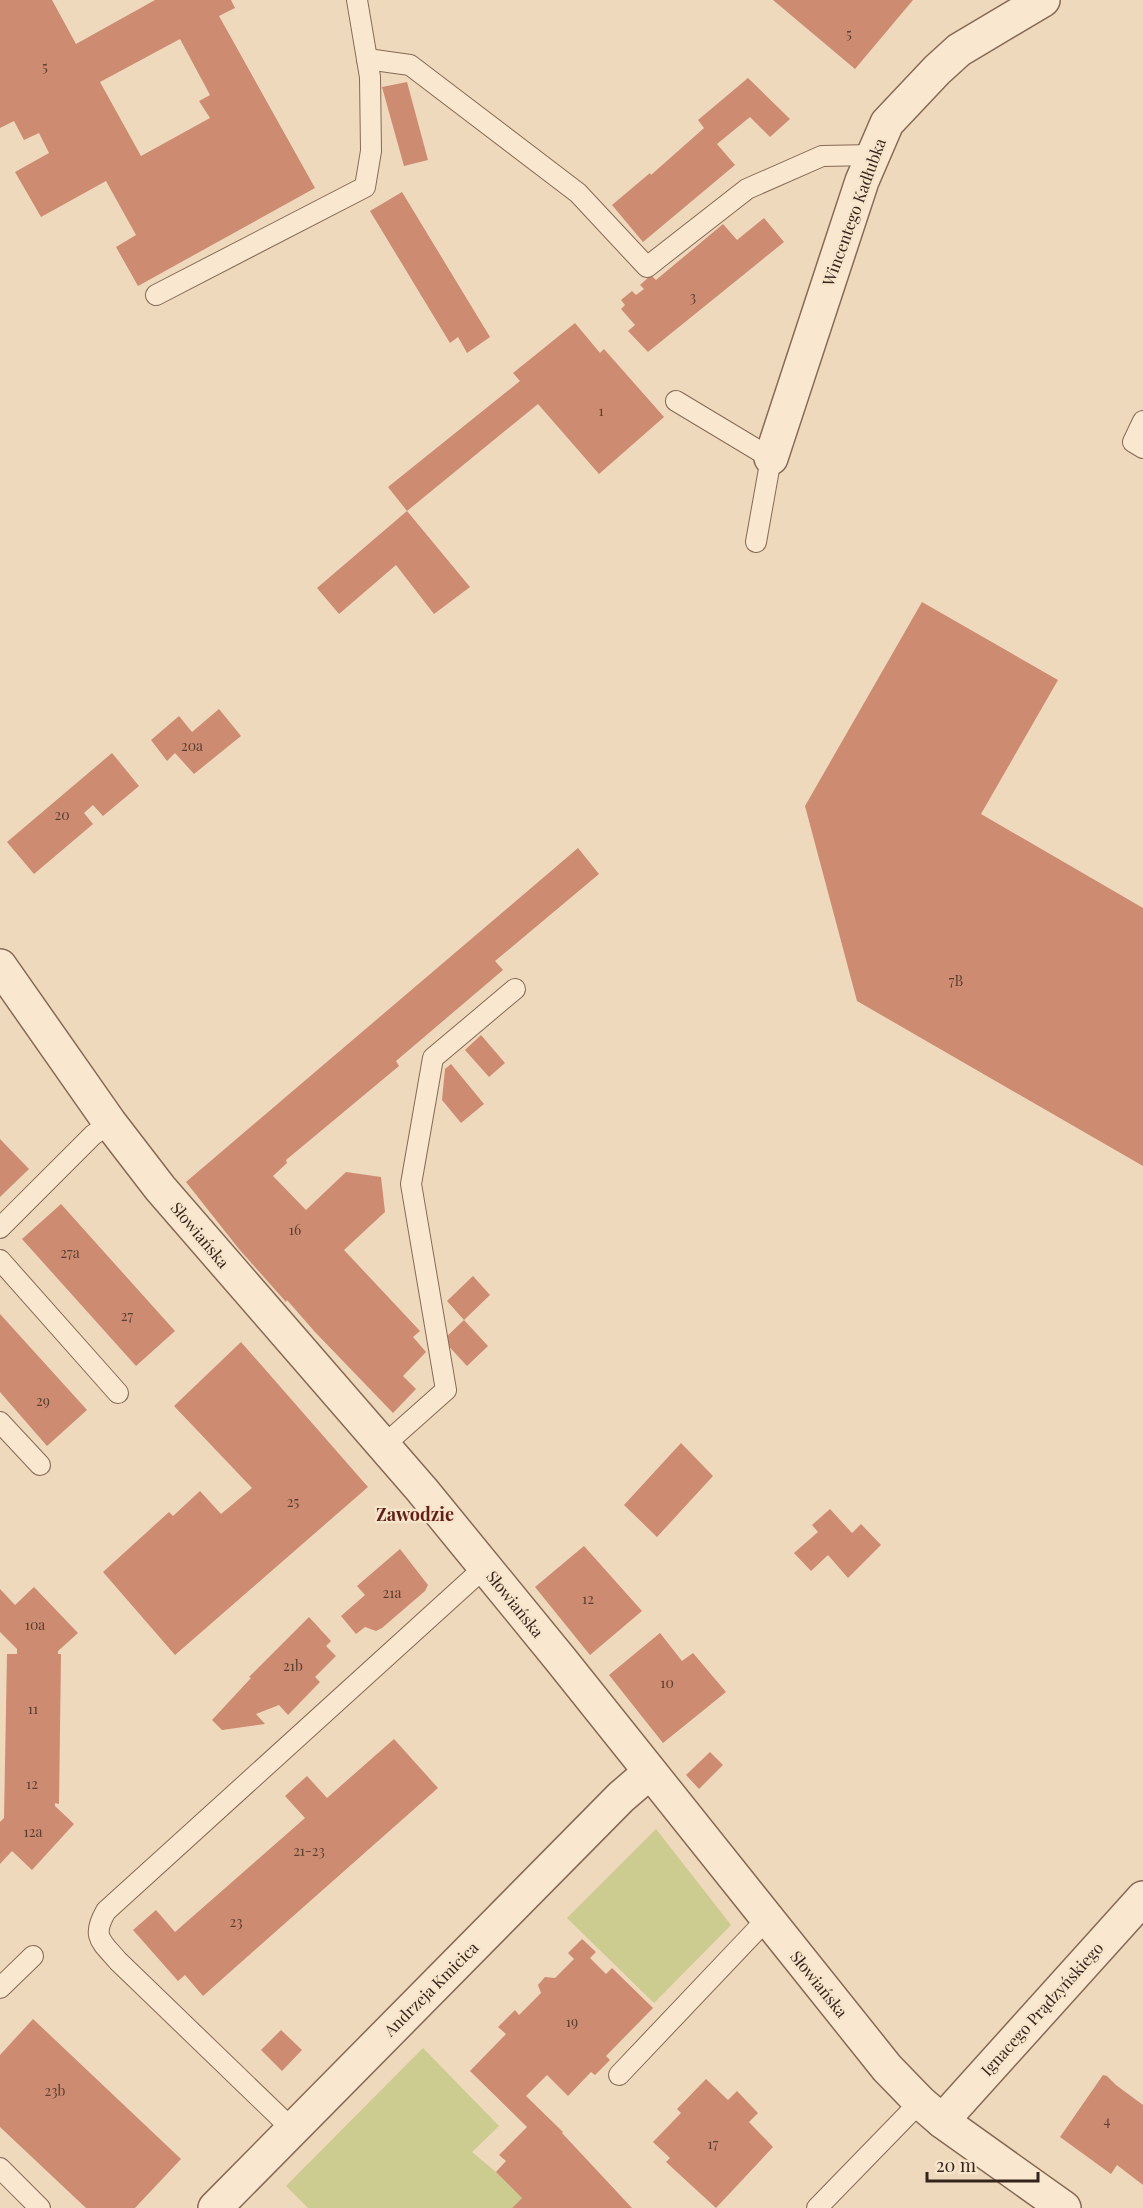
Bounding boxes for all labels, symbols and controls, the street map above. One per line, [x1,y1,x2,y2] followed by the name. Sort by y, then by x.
[846,24,852,43] house number: 5
[42,57,48,76] house number: 5
[817,135,890,289] street label: Wincentego Kadłubka
[690,287,696,306] house number: 3
[598,401,604,420] house number: 1
[181,736,203,755] house number: 20a
[54,805,70,824] house number: 20
[949,971,963,990] house number: 7B
[167,1197,234,1272] street label: Słowiańska
[289,1220,301,1239] house number: 16
[60,1243,80,1262] house number: 27a
[121,1306,134,1325] house number: 27
[36,1391,50,1410] house number: 29
[287,1492,299,1511] house number: 25
[376,1502,454,1526] district label: Zawodzie
[482,1566,549,1641] street label: Słowiańska
[383,1583,401,1602] house number: 21a
[582,1589,594,1608] house number: 12
[25,1615,45,1634] house number: 10a
[283,1656,303,1675] house number: 21b
[660,1673,674,1692] house number: 10
[28,1699,38,1718] house number: 11
[26,1774,38,1793] house number: 12
[24,1822,42,1841] house number: 12a
[293,1841,325,1860] house number: 21-23
[229,1912,243,1931] house number: 23
[378,1937,482,2041] street label: Andrzeja Kmicica
[976,1937,1107,2080] street label: Ignacego Prądzyńskiego
[786,1946,853,2021] street label: Słowiańska
[566,2012,578,2031] house number: 19
[45,2081,66,2100] house number: 23b
[1104,2111,1111,2130] house number: 4
[708,2134,719,2153] house number: 17
[927,2145,1038,2183] scale bar
[936,2153,976,2177] text: 20 m

